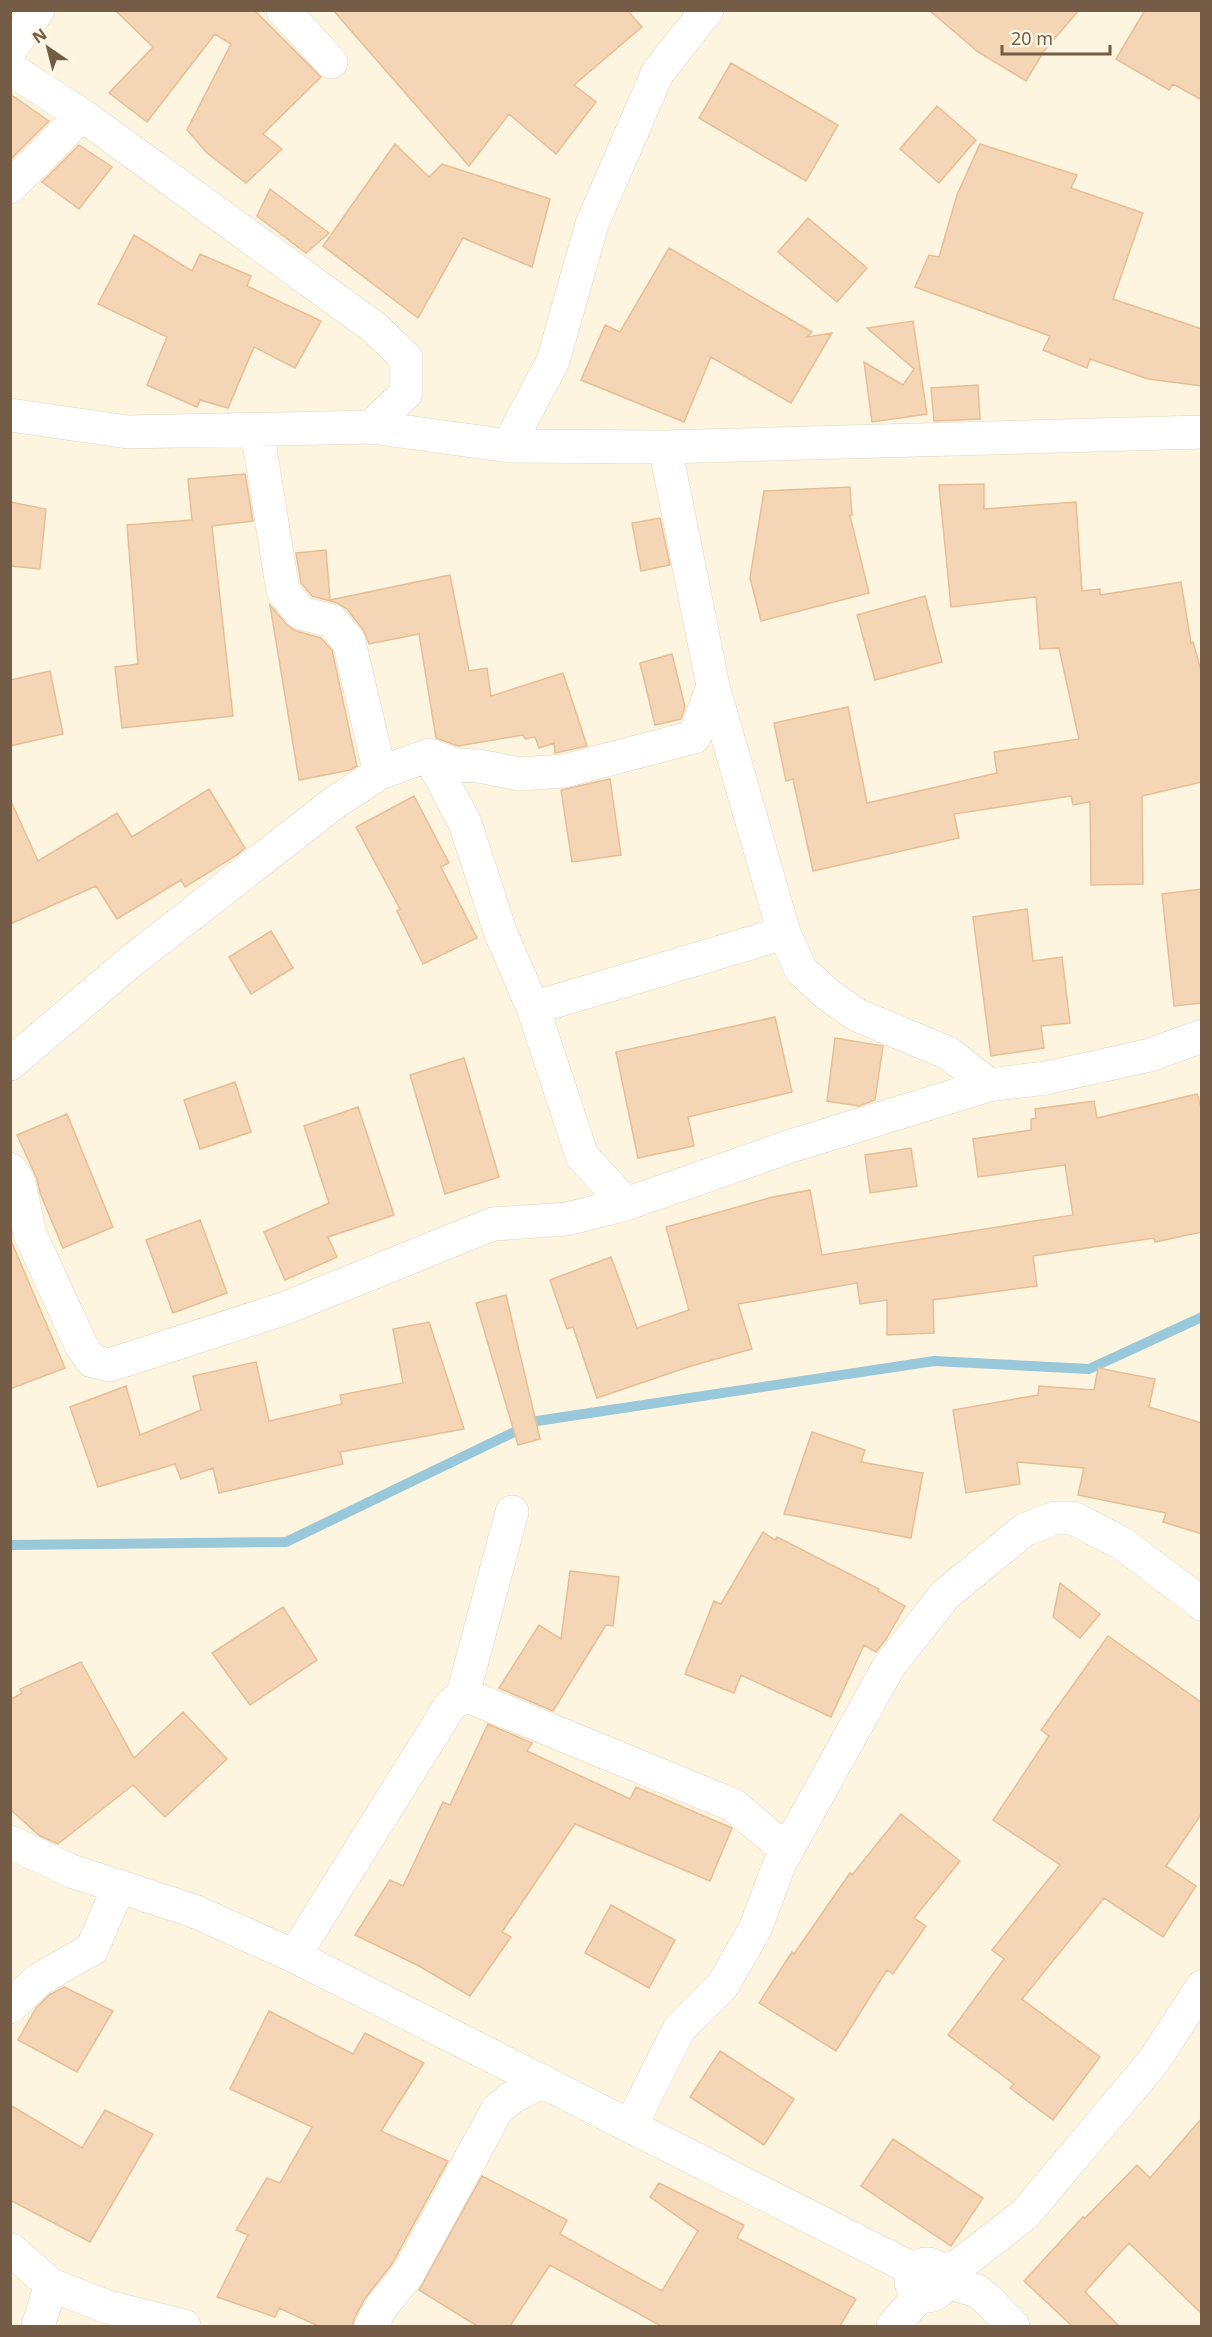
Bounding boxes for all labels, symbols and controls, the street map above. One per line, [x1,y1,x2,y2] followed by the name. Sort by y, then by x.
[18,18,78,78] north arrow
[1002,18,1110,56] scale bar
[28,23,51,48] text: N
[1011,26,1053,50] text: 20 m

